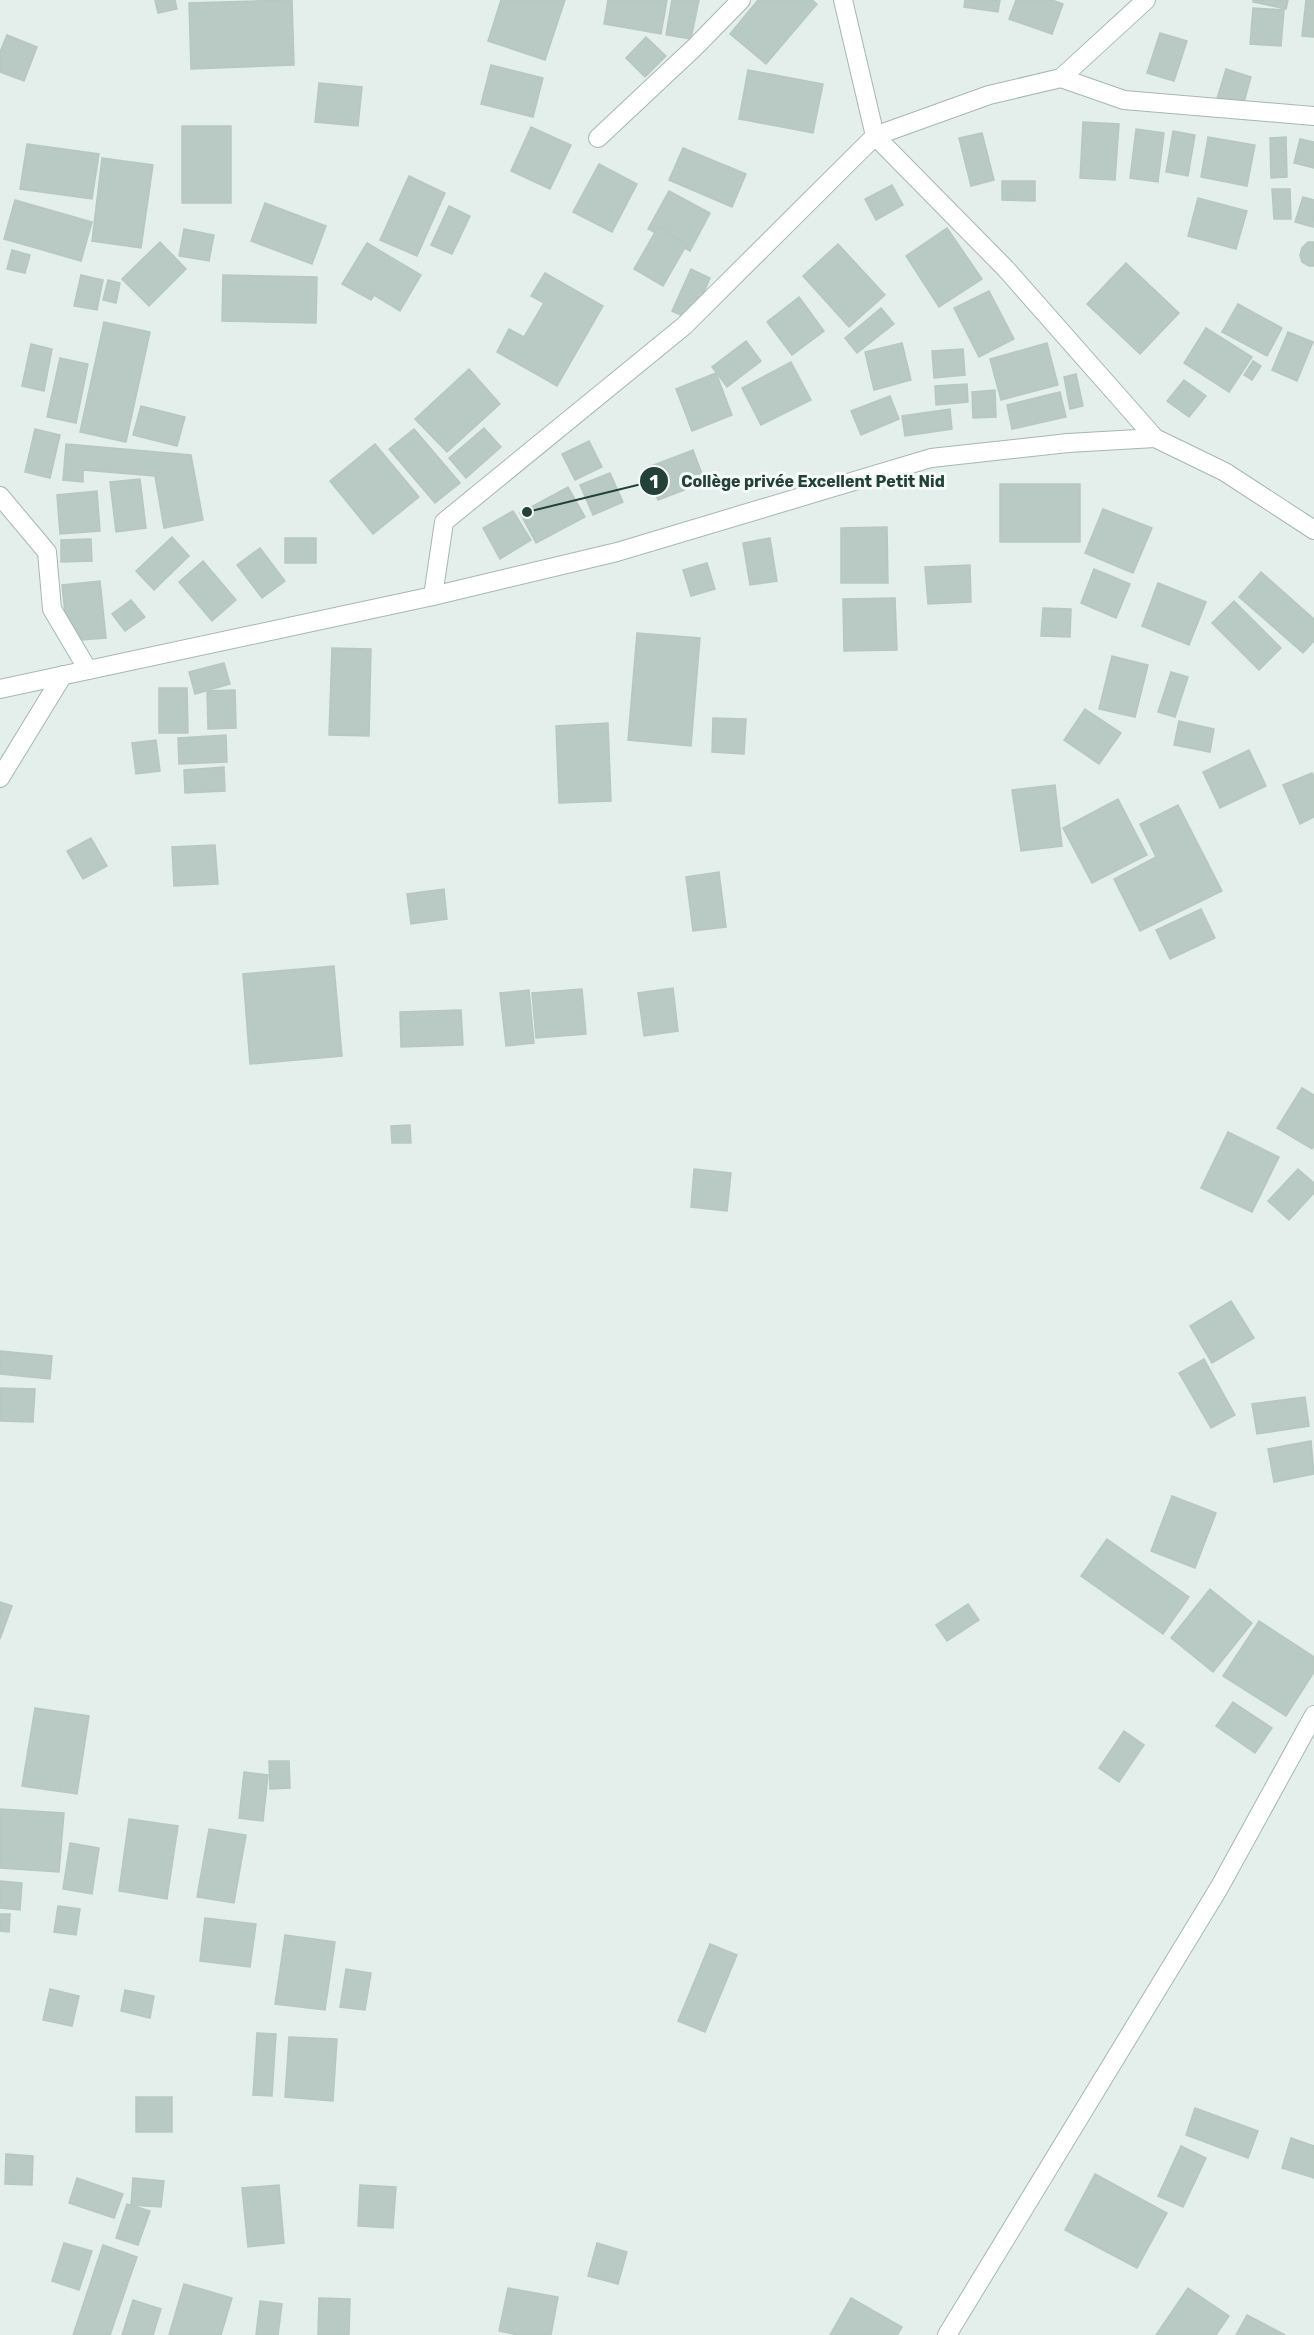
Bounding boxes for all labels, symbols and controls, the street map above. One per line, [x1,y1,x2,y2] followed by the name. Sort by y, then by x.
[639,464,957,498] callout: Collège privée Excellent Petit Nid
[650,471,658,493] text: 1
[681,472,945,491] text: Collège privée Excellent Petit Nid

